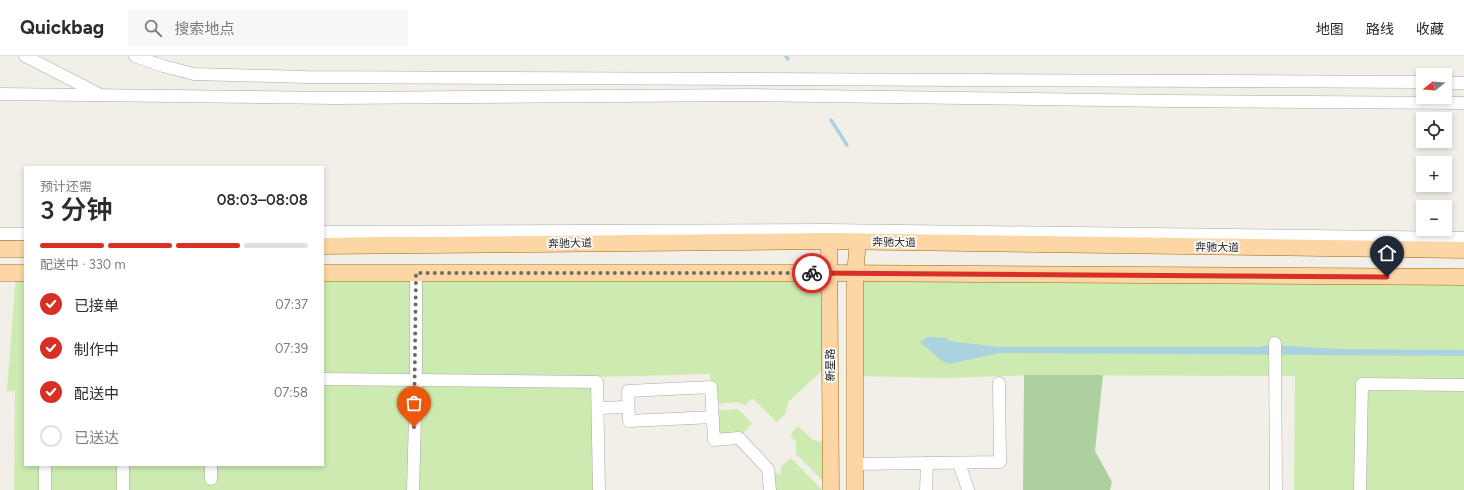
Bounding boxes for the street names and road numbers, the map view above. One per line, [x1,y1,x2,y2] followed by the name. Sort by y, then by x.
[872,236,916,249] street label: 奔驰大道
[548,237,592,250] street label: 奔驰大道
[1195,241,1239,254] street label: 奔驰大道
[824,349,837,382] street label: 新星路

